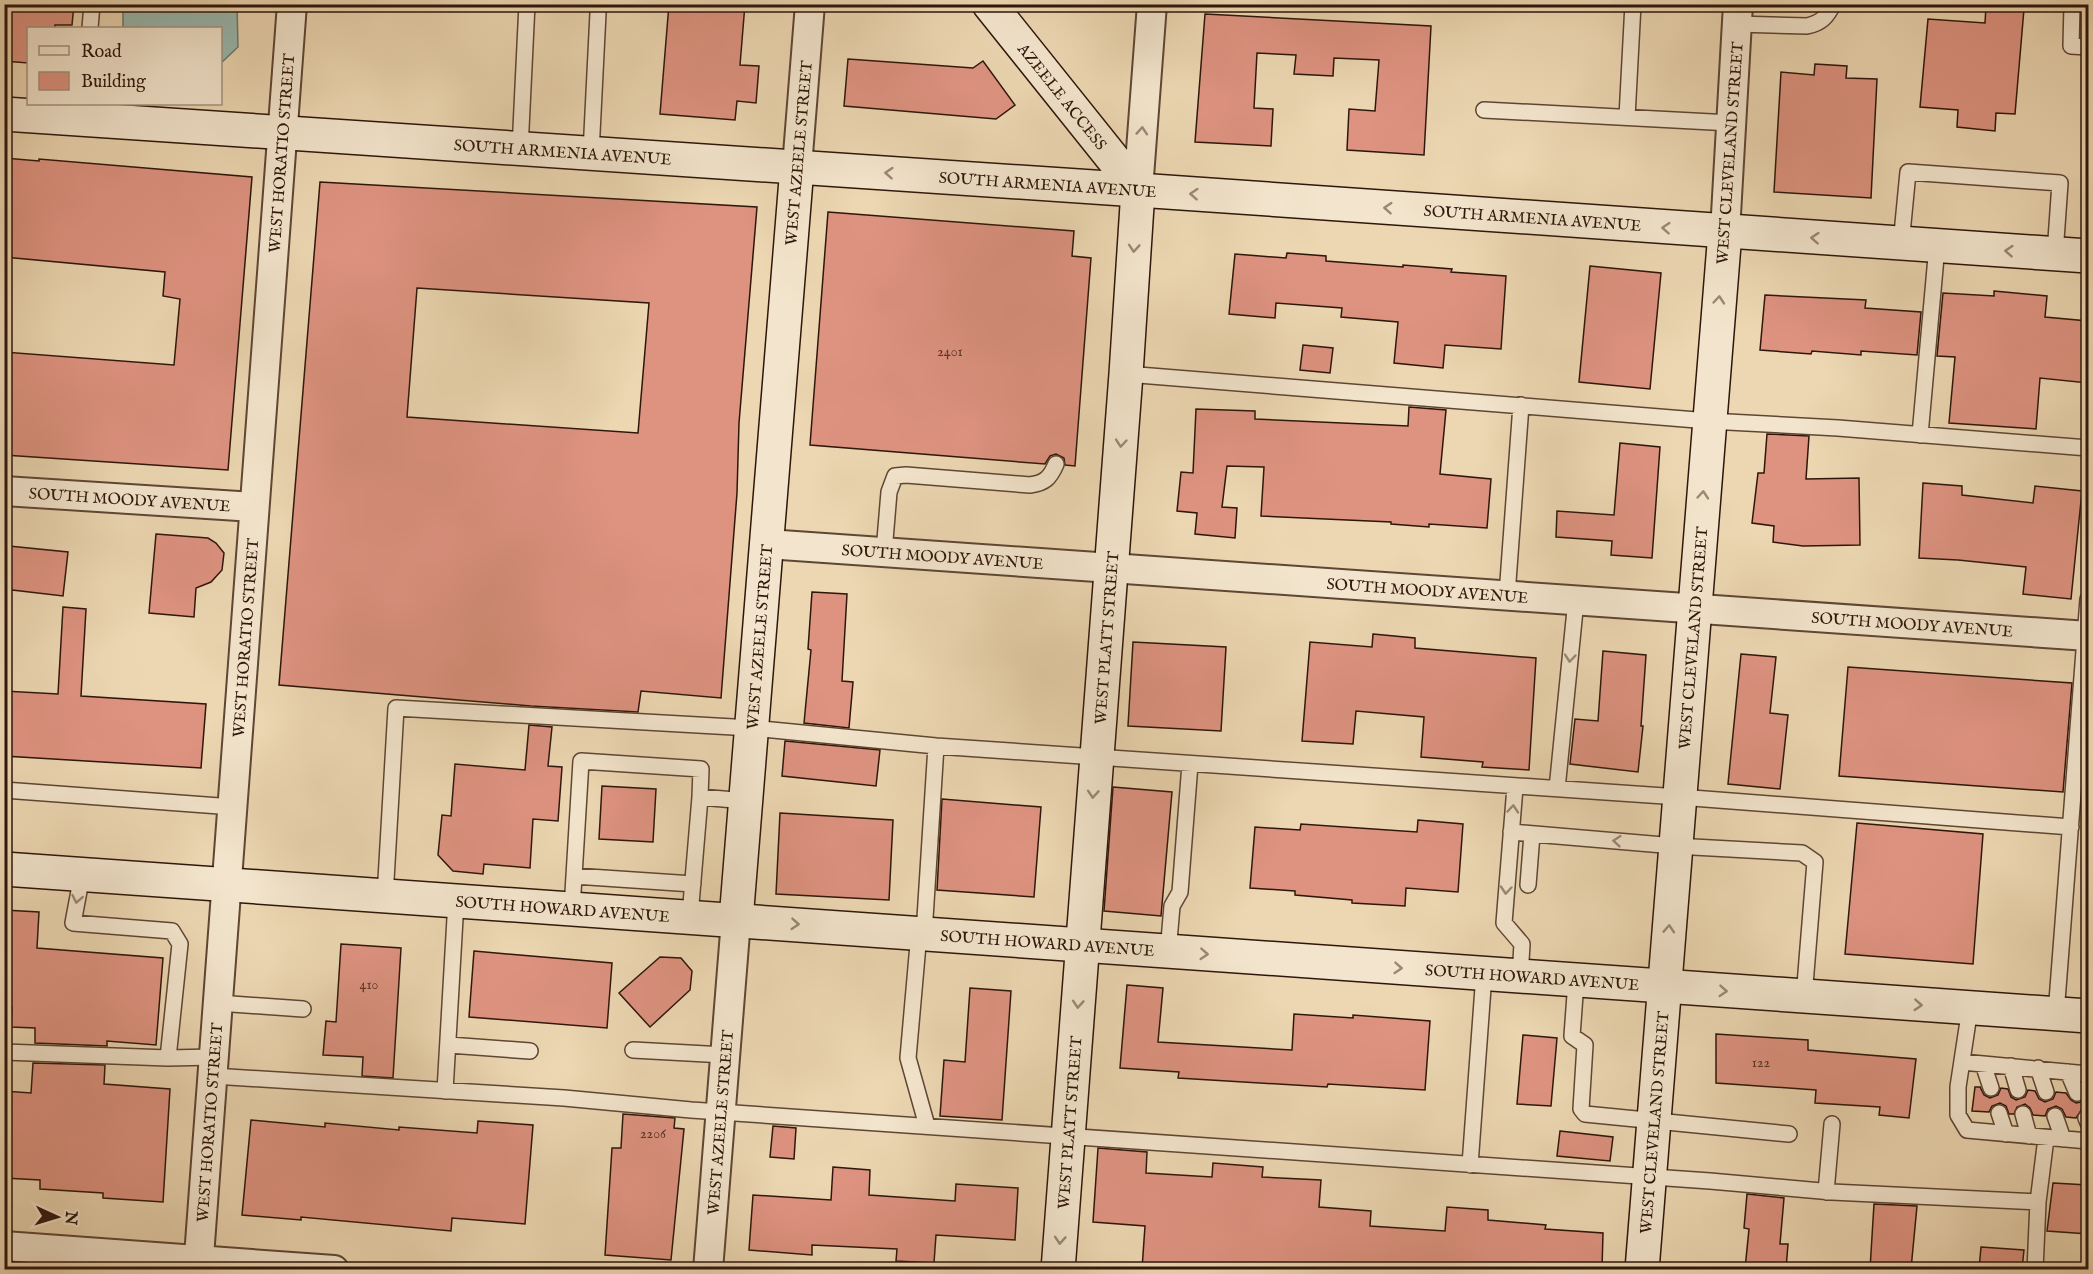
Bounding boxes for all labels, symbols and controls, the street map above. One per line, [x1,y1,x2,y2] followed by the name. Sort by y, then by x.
[27,27,222,105] legend
[1012,39,1110,155] street label: AZEELE ACCESS
[81,41,122,64] text: Road
[1713,41,1749,265] street label: WEST CLEVELAND STREET
[266,53,300,254] street label: WEST HORATIO STREET
[782,60,818,247] street label: WEST AZEELE STREET
[81,71,146,94] text: Building
[1135,127,1148,136] one-way arrow
[453,136,672,171] street label: SOUTH ARMENIA AVENUE
[885,167,894,180] one-way arrow
[938,169,1157,203] street label: SOUTH ARMENIA AVENUE
[1189,188,1198,201] one-way arrow
[1384,202,1393,215] one-way arrow
[1423,202,1642,237] street label: SOUTH ARMENIA AVENUE
[1662,222,1671,235] one-way arrow
[1810,232,1819,245] one-way arrow
[1128,244,1141,253] one-way arrow
[2005,245,2014,258] one-way arrow
[1712,296,1725,305] one-way arrow
[937,343,963,361] house number: 2401
[1115,438,1128,447] one-way arrow
[28,485,231,517] street label: SOUTH MOODY AVENUE
[1697,490,1710,499] one-way arrow
[1676,526,1713,750] street label: WEST CLEVELAND STREET
[230,537,264,738] street label: WEST HORATIO STREET
[841,541,1044,575] street label: SOUTH MOODY AVENUE
[743,543,778,730] street label: WEST AZEELE STREET
[1091,550,1125,725] street label: WEST PLATT STREET
[1326,575,1529,609] street label: SOUTH MOODY AVENUE
[1811,609,2014,643] street label: SOUTH MOODY AVENUE
[1564,654,1577,663] one-way arrow
[1087,789,1100,798] one-way arrow
[1506,805,1519,814] one-way arrow
[1612,835,1621,848] one-way arrow
[1500,885,1513,894] one-way arrow
[455,893,670,928] street label: SOUTH HOWARD AVENUE
[71,894,84,904] one-way arrow
[790,918,799,931] one-way arrow
[1662,925,1675,934] one-way arrow
[940,927,1155,962] street label: SOUTH HOWARD AVENUE
[1199,947,1208,960] one-way arrow
[1424,961,1640,996] street label: SOUTH HOWARD AVENUE
[1394,962,1403,975] one-way arrow
[360,976,379,994] house number: 410
[1719,985,1728,998] one-way arrow
[1913,998,1922,1011] one-way arrow
[1072,999,1085,1009] one-way arrow
[1637,1010,1675,1235] street label: WEST CLEVELAND STREET
[194,1022,228,1223] street label: WEST HORATIO STREET
[704,1029,739,1216] street label: WEST AZEELE STREET
[1055,1035,1088,1210] street label: WEST PLATT STREET
[1752,1054,1771,1072] house number: 122
[640,1125,667,1143] house number: 2206
[27,1187,87,1247] north arrow
[59,1209,80,1226] text: N
[1054,1236,1067,1245] one-way arrow

